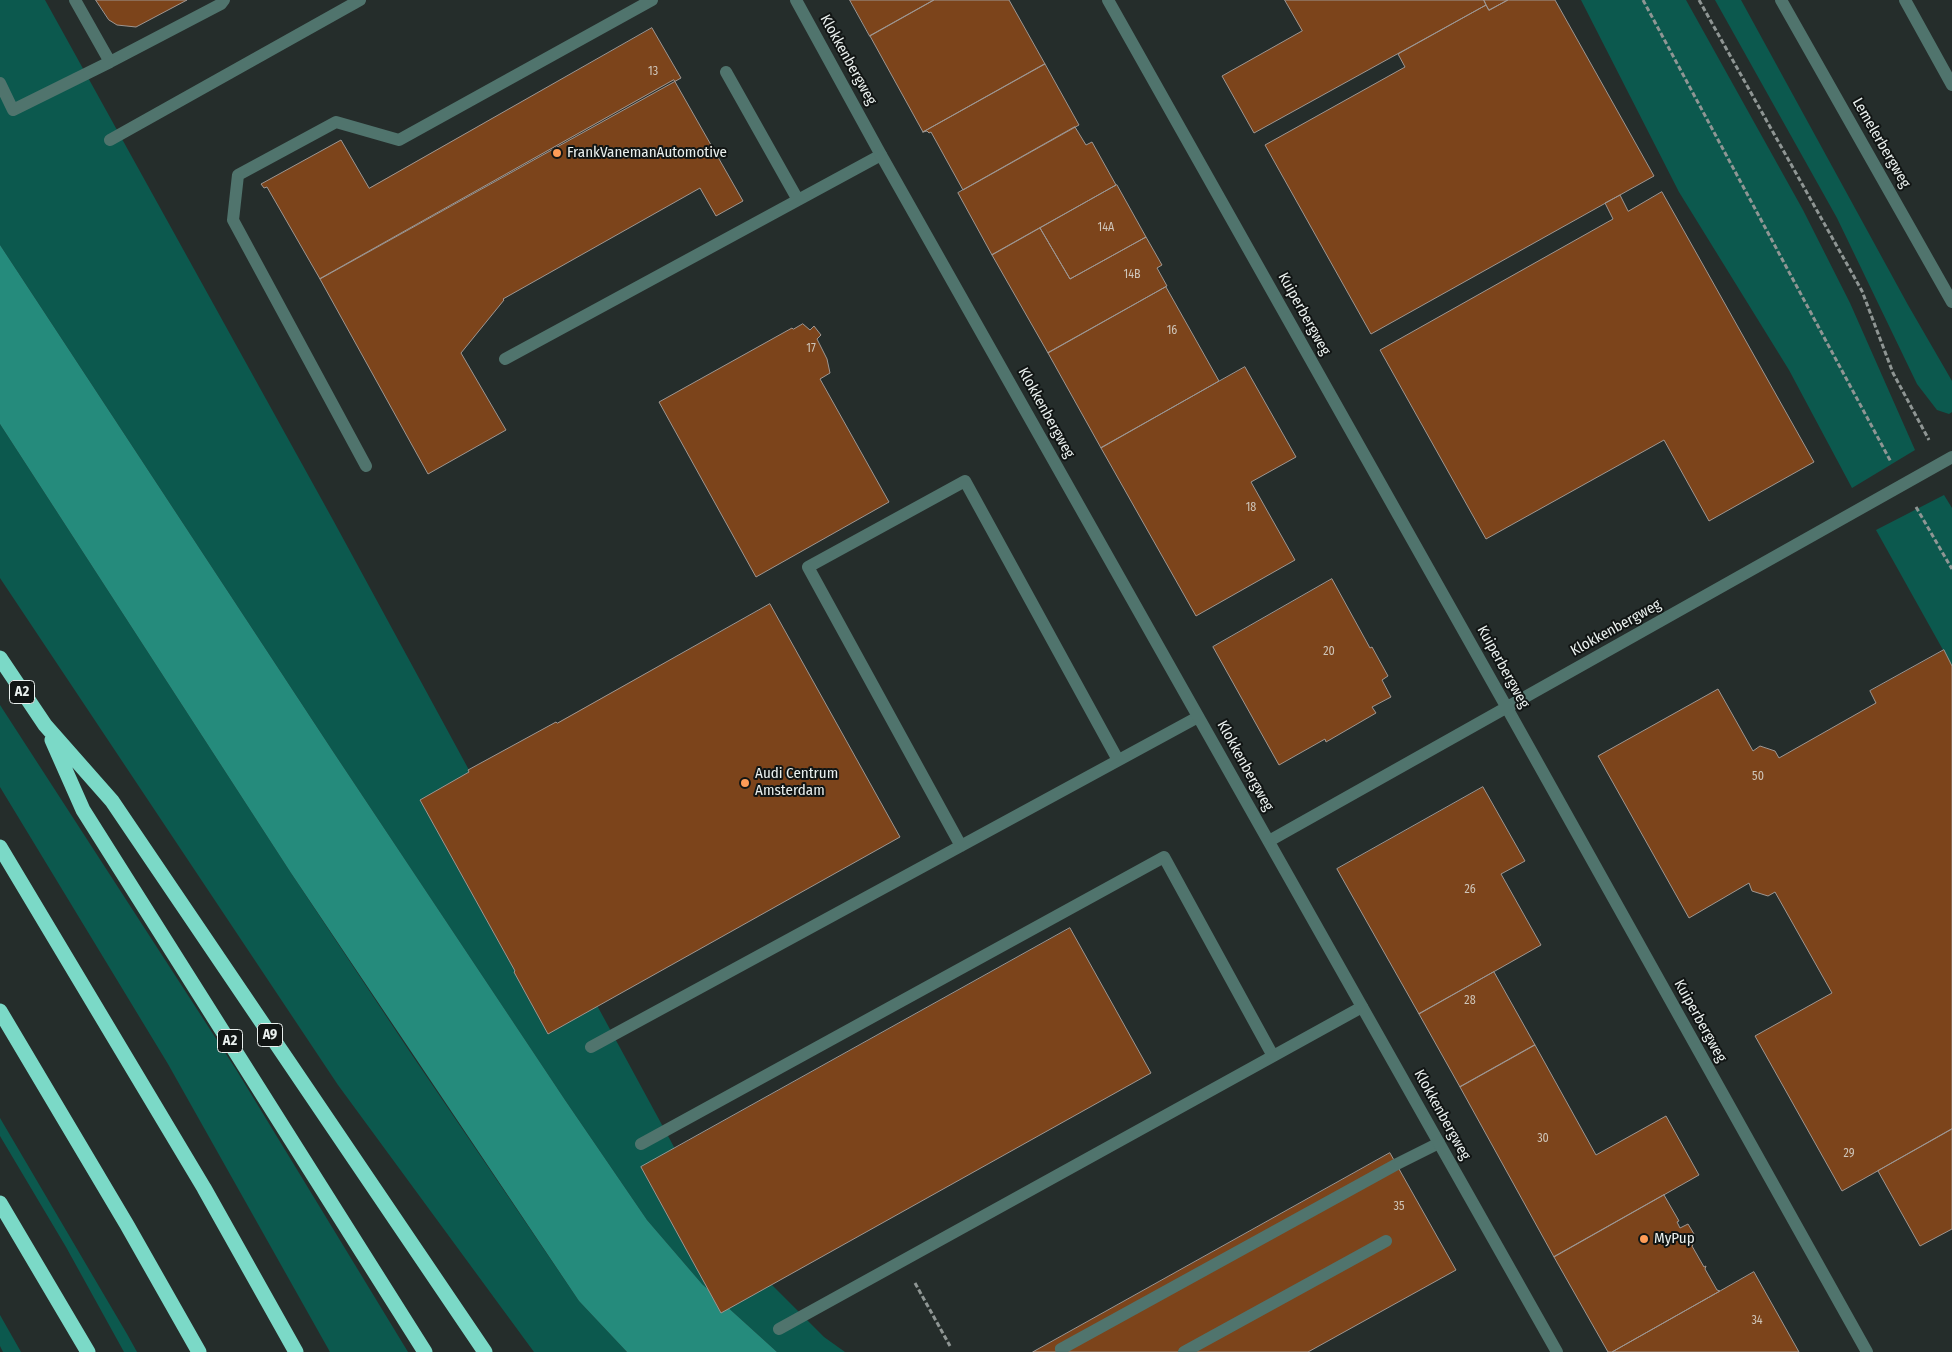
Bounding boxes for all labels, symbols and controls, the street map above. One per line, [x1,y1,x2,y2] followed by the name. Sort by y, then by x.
[816,12,880,108] street label: Klokkenbergweg
[648,65,658,79] house number: 13
[1848,95,1914,191] street label: Lemelerbergweg
[567,144,727,162] place label: FrankVanemanAutomotive
[551,147,563,159] marker: FrankVanemanAutomotive
[1098,221,1114,235] house number: 14A
[1123,268,1141,282] house number: 14B
[1274,269,1334,359] street label: Kuiperbergweg
[1167,324,1177,338] house number: 16
[806,342,816,356] house number: 17
[1014,365,1078,461] street label: Klokkenbergweg
[1246,501,1256,515] house number: 18
[1568,596,1664,660] street label: Klokkenbergweg
[1473,622,1533,712] street label: Kuiperbergweg
[1323,645,1335,659] house number: 20
[10,680,34,704] road number: A2
[1213,718,1277,814] street label: Klokkenbergweg
[755,765,838,800] place label: Audi Centrum Amsterdam
[1752,770,1764,784] house number: 50
[739,777,751,789] marker: Audi Centrum Amsterdam
[1464,883,1476,897] house number: 26
[1670,976,1730,1066] street label: Kuiperbergweg
[1464,994,1476,1008] house number: 28
[258,1024,282,1046] road number: A9
[218,1030,242,1052] road number: A2
[1410,1067,1474,1163] street label: Klokkenbergweg
[1537,1132,1549,1146] house number: 30
[1843,1147,1855,1161] house number: 29
[1394,1200,1404,1214] house number: 35
[1654,1230,1695,1248] place label: MyPup
[1638,1233,1650,1245] marker: MyPup
[1751,1314,1763,1328] house number: 34

